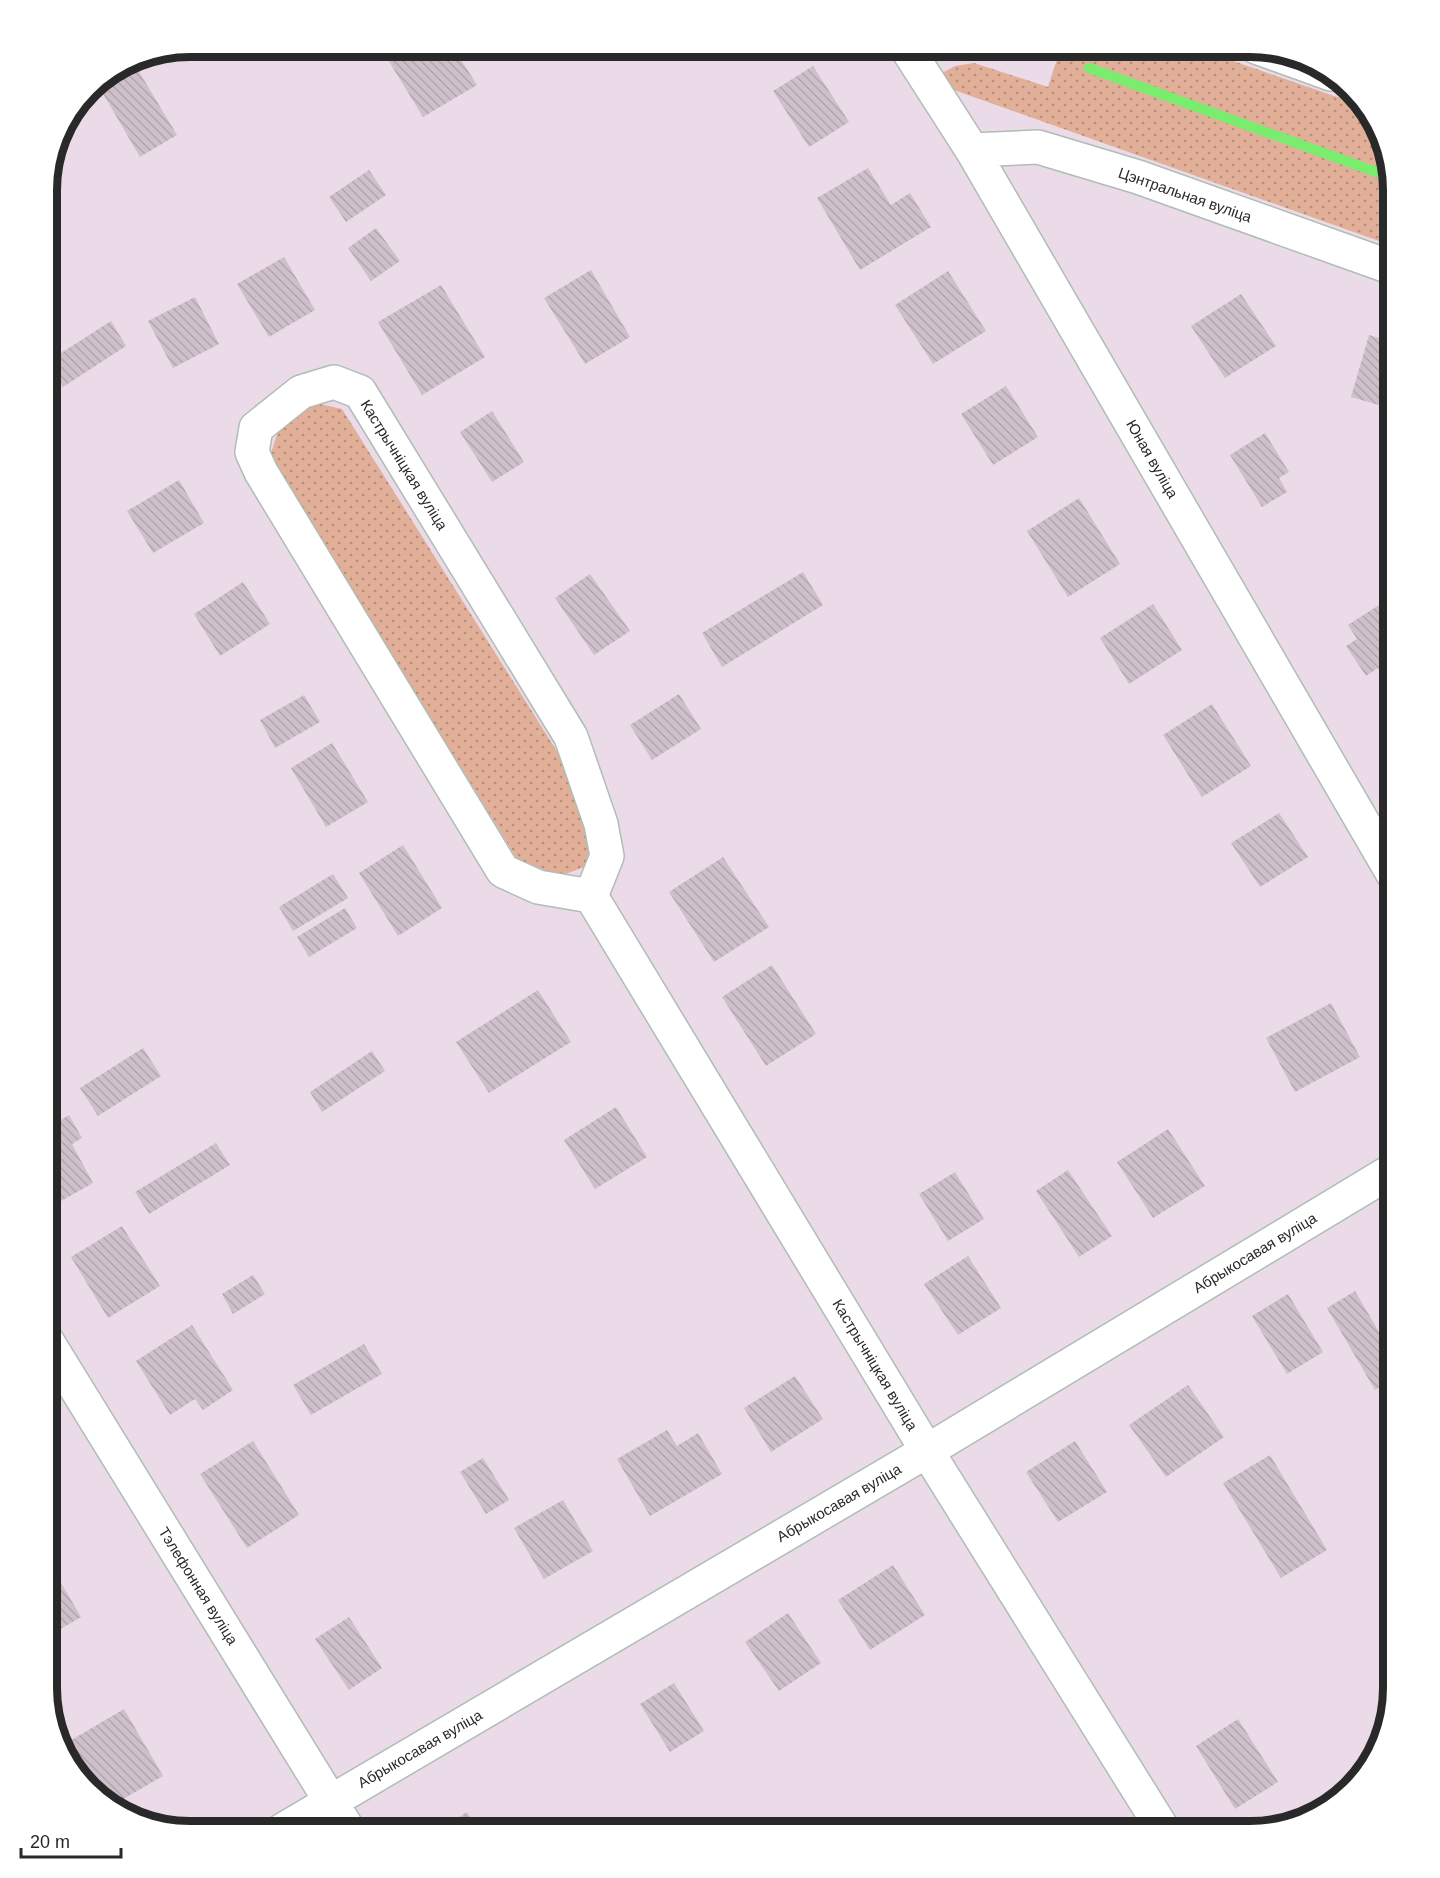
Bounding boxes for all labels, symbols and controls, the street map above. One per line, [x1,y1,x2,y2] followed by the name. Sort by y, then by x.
[1116,164,1255,226] street label: Цэнтральная вуліца
[357,397,452,533] street label: Кастрычніцкая вуліца
[1123,416,1182,502] street label: Юная вуліца
[1190,1209,1320,1296] street label: Абрыкосавая вуліца
[830,1296,922,1434] street label: Кастрычніцкая вуліца
[773,1460,905,1545] street label: Абрыкосавая вуліца
[155,1524,242,1648] street label: Тэлефонная вуліца
[354,1706,486,1791] street label: Абрыкосавая вуліца
[21,1821,122,1859] scale bar
[30,1832,70,1852] text: 20 m

